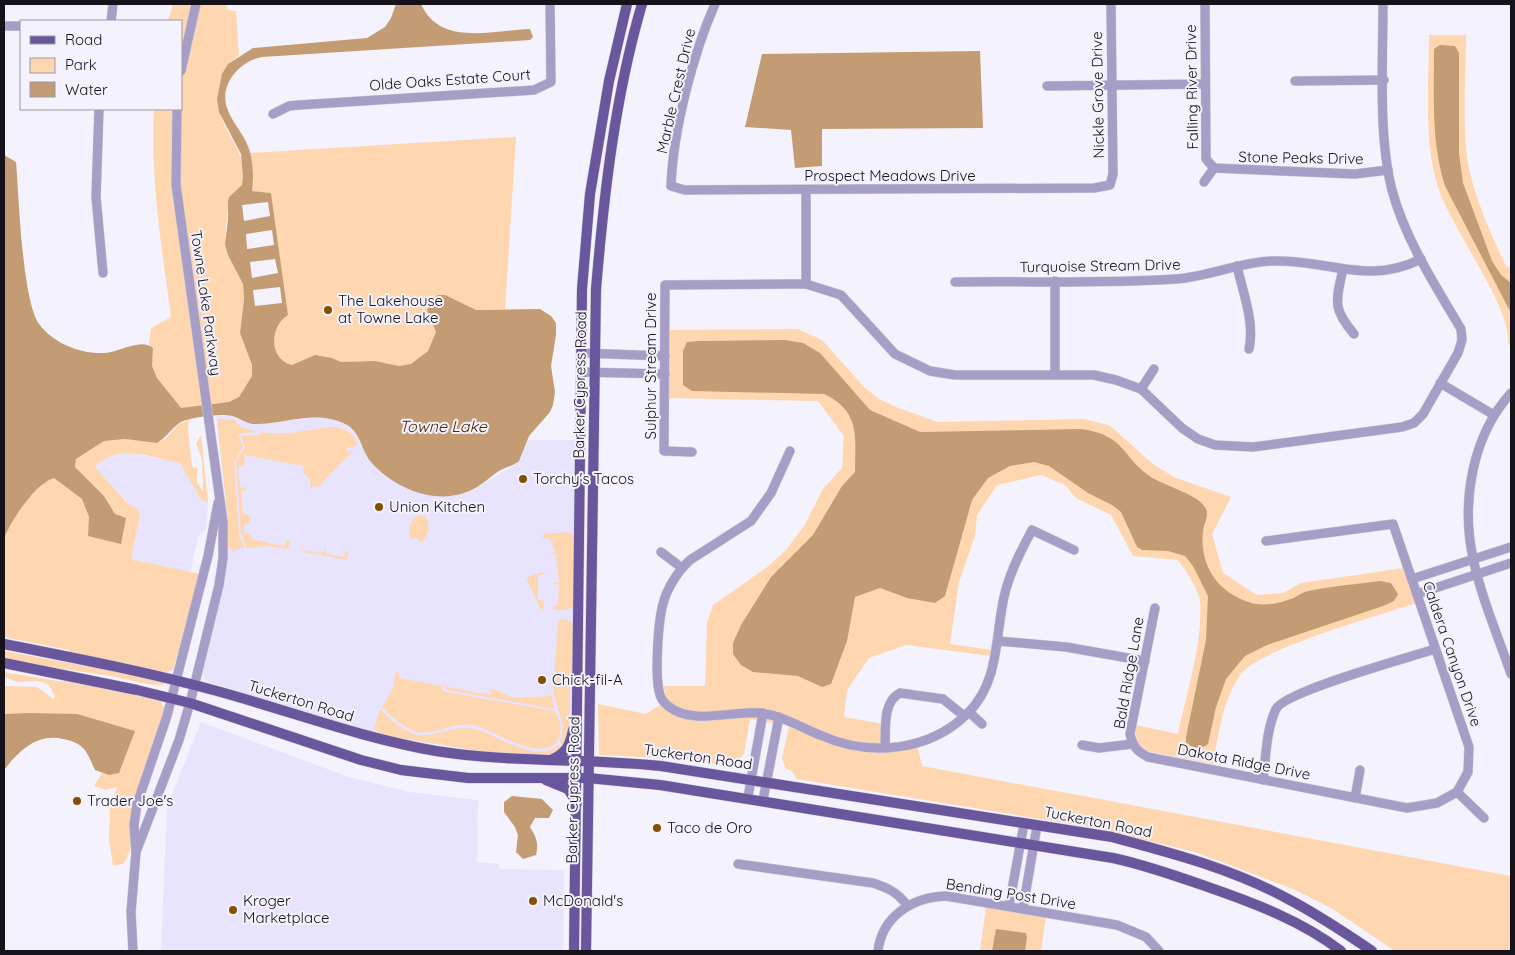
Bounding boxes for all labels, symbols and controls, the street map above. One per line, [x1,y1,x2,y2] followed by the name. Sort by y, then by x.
[20,20,182,110] legend
[1181,24,1202,150] street label: Falling River Drive
[652,26,699,156] street label: Marble Crest Drive
[65,30,102,49] text: Road
[1087,31,1108,159] street label: Nickle Grove Drive
[65,55,97,74] text: Park
[369,64,531,95] street label: Olde Oaks Estate Court
[65,80,108,99] text: Water
[1238,147,1364,168] street label: Stone Peaks Drive
[804,166,976,185] street label: Prospect Meadows Drive
[187,229,226,377] street label: Towne Lake Parkway
[1019,255,1181,276] street label: Turquoise Stream Drive
[338,291,443,327] place label: The Lakehouse at Towne Lake
[641,293,660,439] street label: Sulphur Stream Drive
[322,304,334,316] marker: The Lakehouse at Towne Lake
[569,311,590,459] street label: Barker Cypress Road
[399,416,488,436] water label: Towne Lake
[533,469,634,488] place label: Torchy's Tacos
[517,473,529,485] marker: Torchy's Tacos
[389,497,485,516] place label: Union Kitchen
[373,501,385,513] marker: Union Kitchen
[1419,579,1486,729] street label: Caldera Canyon Drive
[1109,615,1148,730] street label: Bald Ridge Lane
[552,670,623,689] place label: Chick-fil-A
[536,674,548,686] marker: Chick-fil-A
[246,675,356,726] street label: Tuckerton Road
[562,716,583,864] street label: Barker Cypress Road
[642,739,754,774] street label: Tuckerton Road
[1176,739,1312,784] street label: Dakota Ridge Drive
[87,791,173,810] place label: Trader Joe's
[71,795,83,807] marker: Trader Joe's
[1043,802,1154,841] street label: Tuckerton Road
[667,818,752,837] place label: Taco de Oro
[651,822,663,834] marker: Taco de Oro
[945,874,1078,913] street label: Bending Post Drive
[243,891,329,927] place label: Kroger Marketplace
[543,891,623,910] place label: McDonald's
[527,895,539,907] marker: McDonald's
[227,904,239,916] marker: Kroger Marketplace

